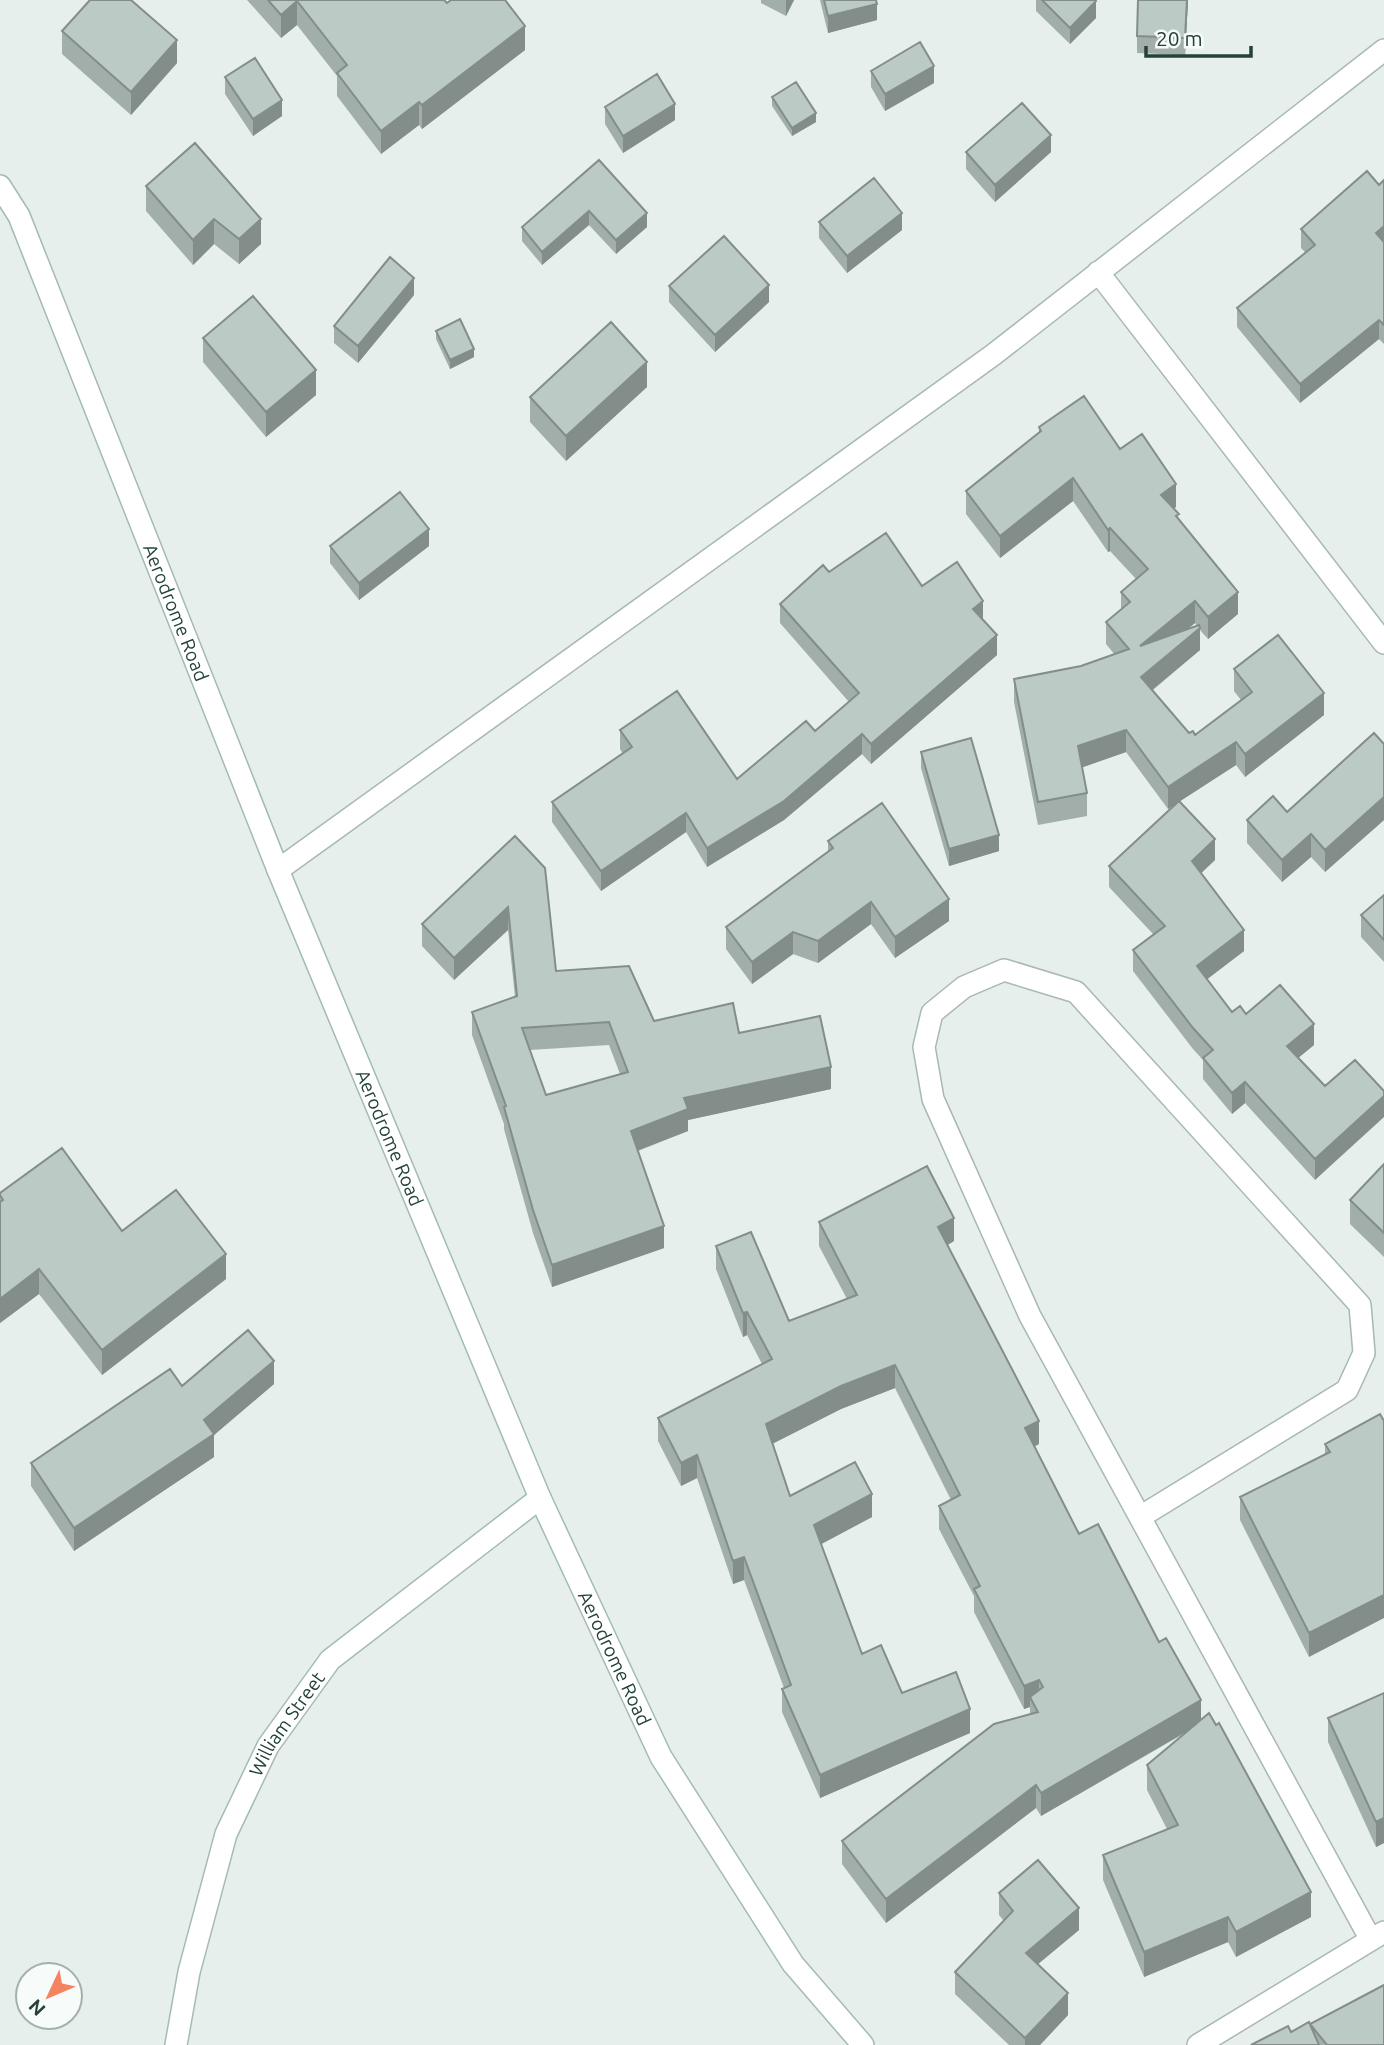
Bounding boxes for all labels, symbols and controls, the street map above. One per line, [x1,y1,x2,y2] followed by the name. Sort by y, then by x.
[1146,14,1251,58] scale bar
[1156,26,1203,50] text: 20 m
[139,541,213,684] street label: Aerodrome Road
[351,1066,428,1209] street label: Aerodrome Road
[574,1587,656,1729] street label: Aerodrome Road
[244,1667,329,1780] street label: William Street
[14,1961,84,2031] north arrow
[24,1995,50,2021] text: N

